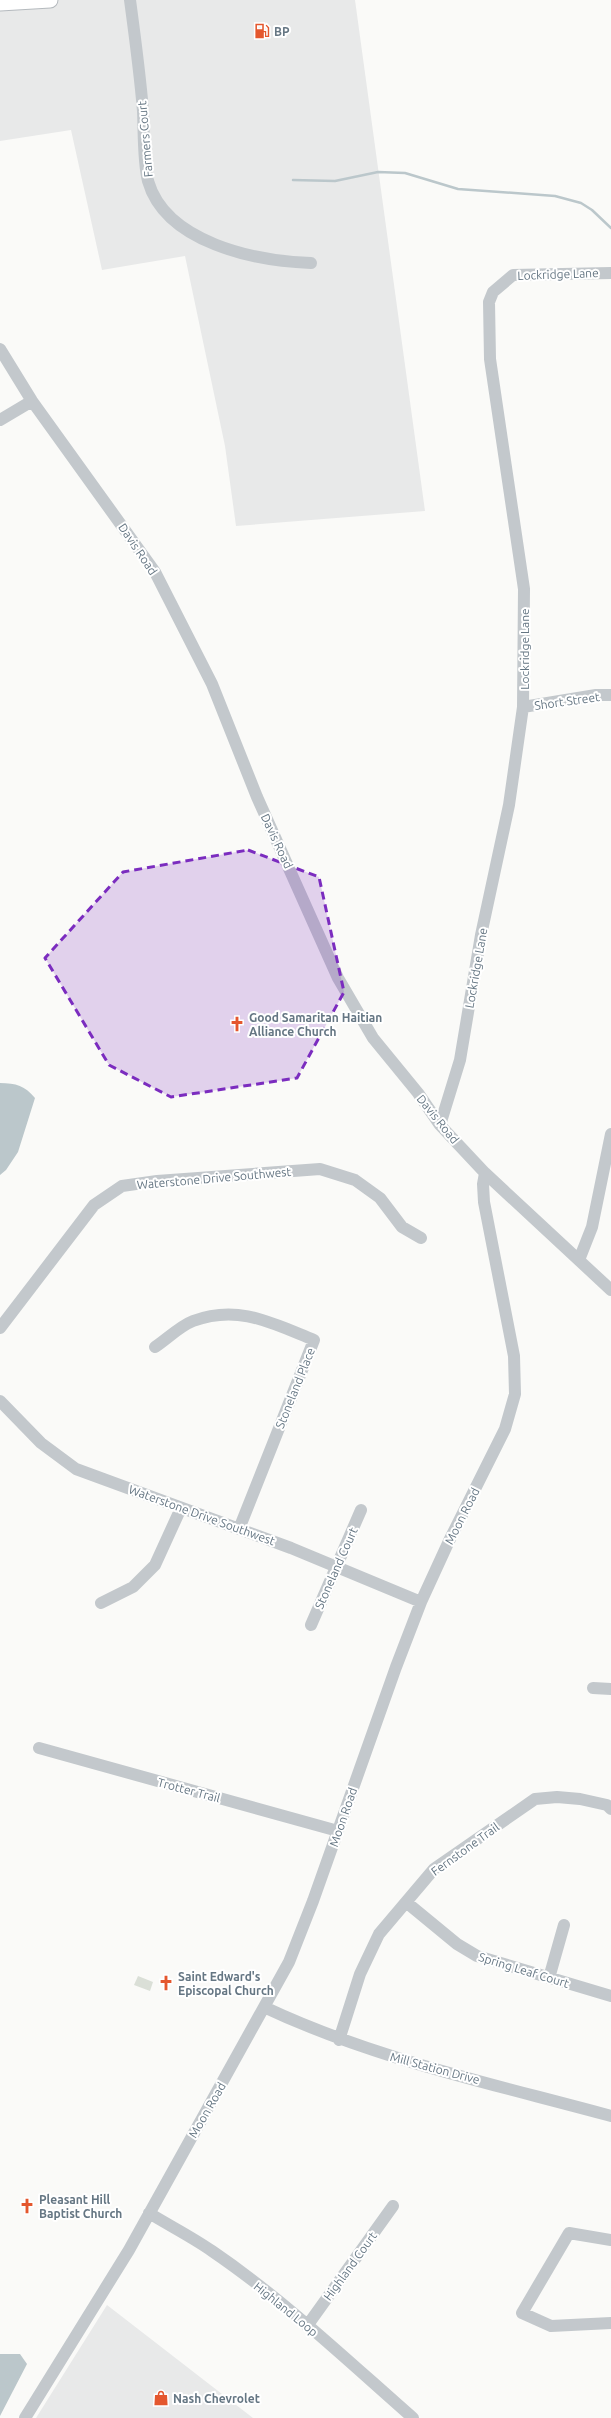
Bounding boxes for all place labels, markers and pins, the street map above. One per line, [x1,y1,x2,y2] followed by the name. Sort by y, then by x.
[253,22,271,40] fuel station icon: BP
[274,25,290,38] place label: BP
[249,1011,382,1038] place label: Good Samaritan Haitian Alliance Church
[228,1015,246,1033] church icon: Good Samaritan Haitian Alliance Church
[178,1970,274,1997] place label: Saint Edward's Episcopal Church
[157,1974,175,1992] church icon: Saint Edward's Episcopal Church
[39,2193,122,2220] place label: Pleasant Hill Baptist Church
[18,2197,36,2215] church icon: Pleasant Hill Baptist Church
[152,2389,170,2407] shop icon: Nash Chevrolet
[173,2392,260,2405] place label: Nash Chevrolet

